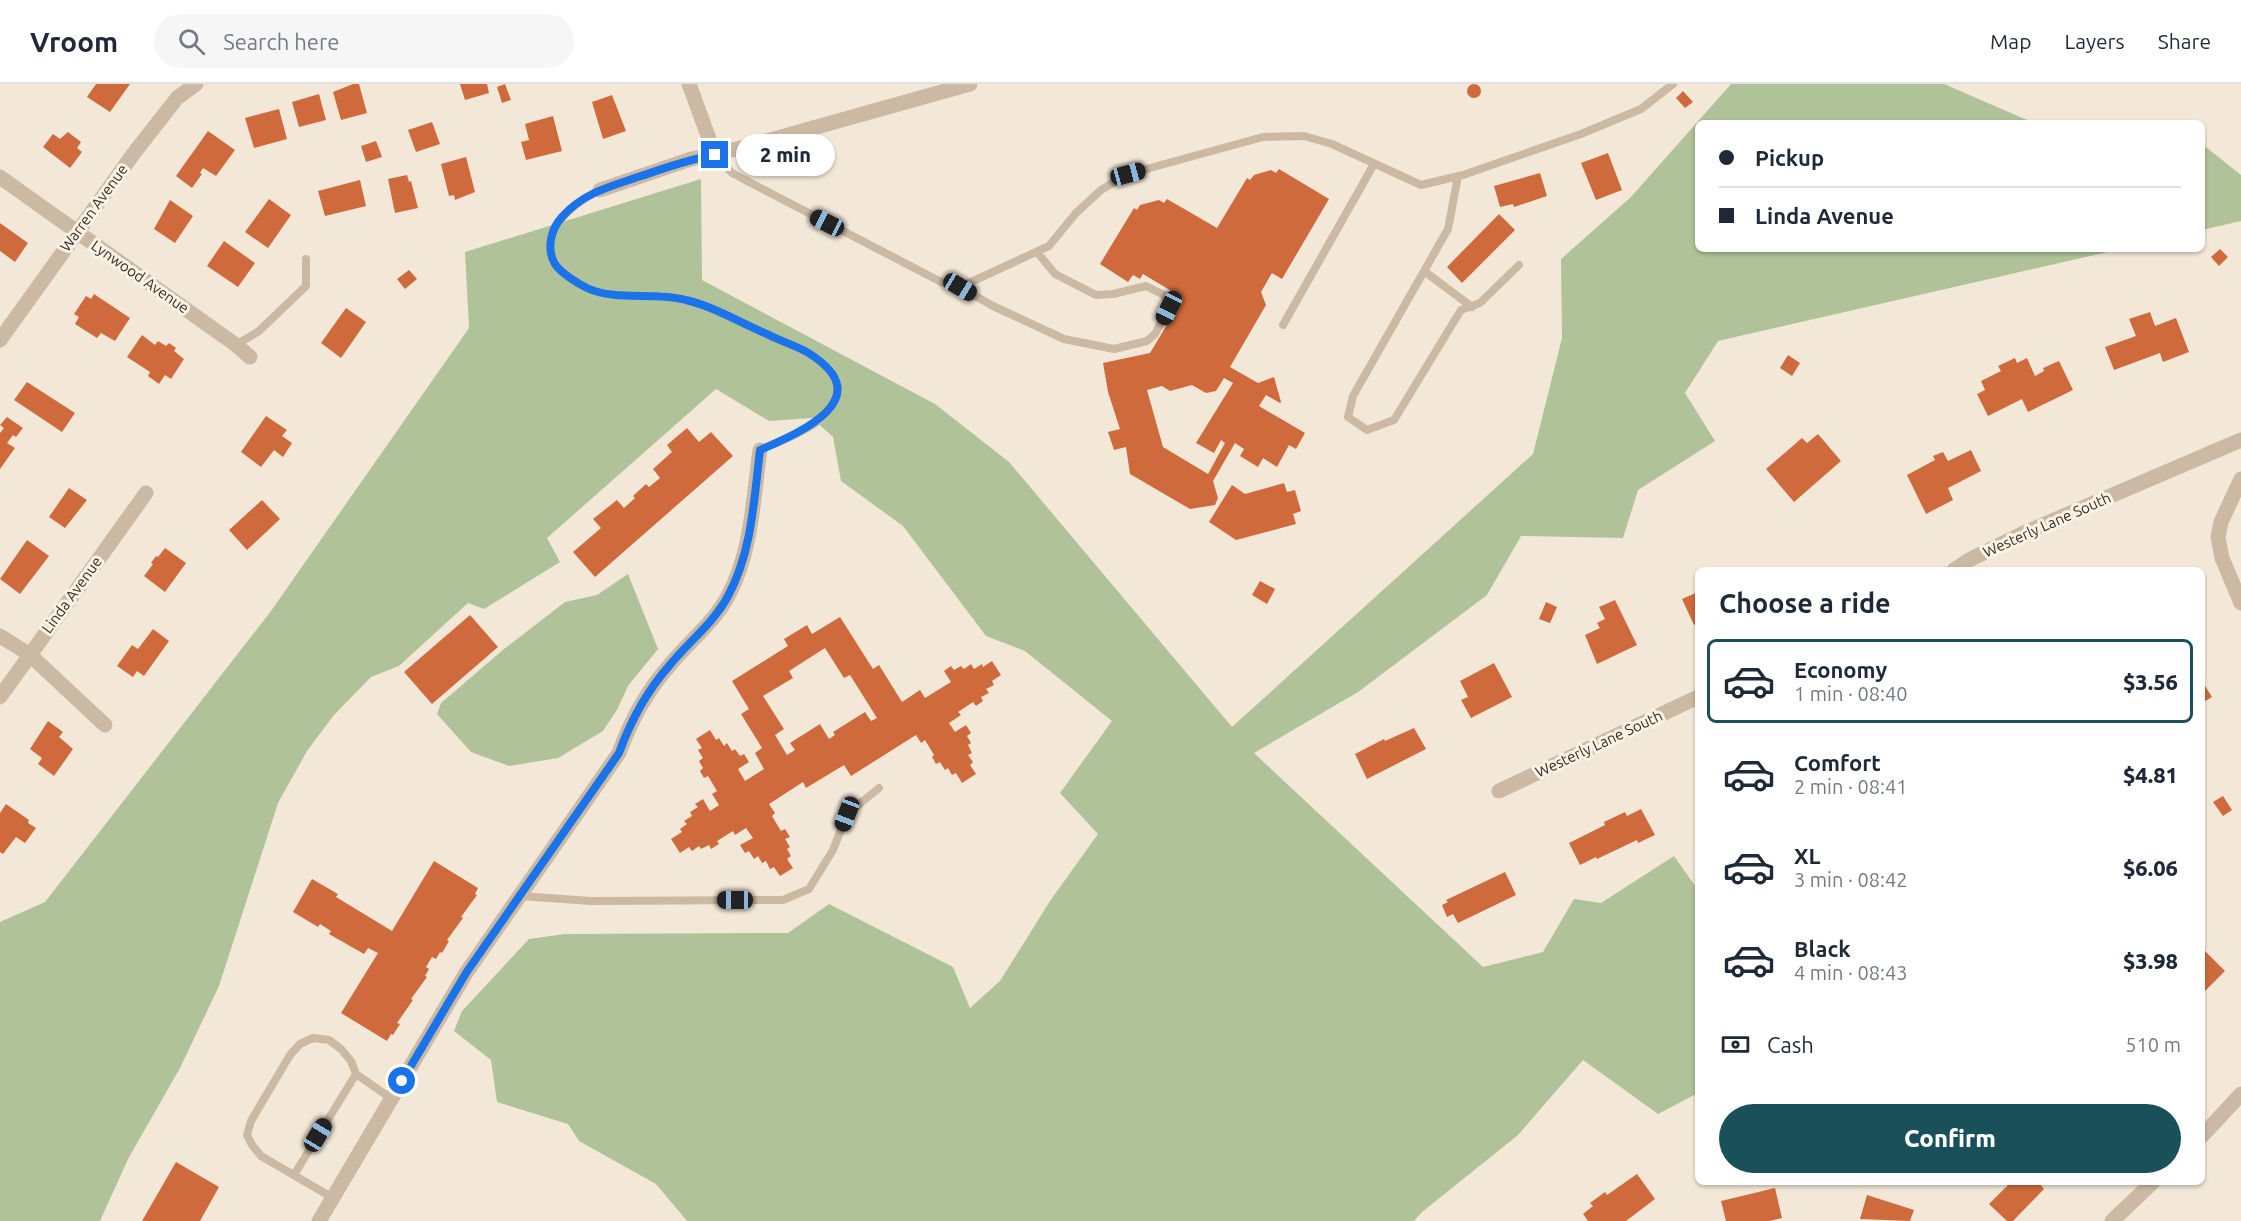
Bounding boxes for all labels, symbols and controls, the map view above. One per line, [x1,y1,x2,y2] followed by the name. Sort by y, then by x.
[154,14,574,68] search box
[175,25,208,58] icon: search
[30,26,118,57] text: Vroom
[223,29,339,54] text: Search here
[1990,29,2031,53] text: Map
[2064,29,2125,53] text: Layers
[2158,29,2211,53] text: Share
[736,134,835,176] callout: 2 min
[701,141,728,168] route end
[760,143,811,166] text: 2 min
[1755,145,1824,170] text: Pickup
[56,161,131,255] street label: Warren Avenue
[1108,161,1148,187] car
[1755,203,1894,228] text: Linda Avenue
[807,207,847,239] car
[88,237,192,317] street label: Lynwood Avenue
[940,270,980,304] car
[1153,288,1185,328] car
[1980,489,2113,560] street label: Westerly Lane South
[38,553,105,636] street label: Linda Avenue
[1719,588,1891,618] text: Choose a ride
[1722,654,1776,708] icon: car
[1794,657,1887,682] text: Economy
[2123,669,2178,694] text: $3.56
[1794,682,1908,705] text: 1 min · 08:40
[1533,707,1665,780] street label: Westerly Lane South
[1722,747,1776,801] icon: car
[1794,750,1881,775] text: Comfort
[2123,762,2178,787] text: $4.81
[1794,775,1908,798] text: 2 min · 08:41
[832,794,862,834] car
[1722,840,1776,894] icon: car
[1794,843,1821,868] text: XL
[2123,855,2178,880] text: $6.06
[1794,868,1908,891] text: 3 min · 08:42
[717,891,753,909] car
[1722,933,1776,987] icon: car
[1794,936,1851,961] text: Black
[2123,948,2178,973] text: $3.98
[1794,961,1908,984] text: 4 min · 08:43
[1719,1028,1752,1061] icon: cash
[1767,1032,1814,1057] text: Cash
[2125,1033,2181,1056] text: 510 m
[388,1067,415,1094] route start
[1719,1104,2181,1173] button: Confirm
[301,1115,335,1155] car

